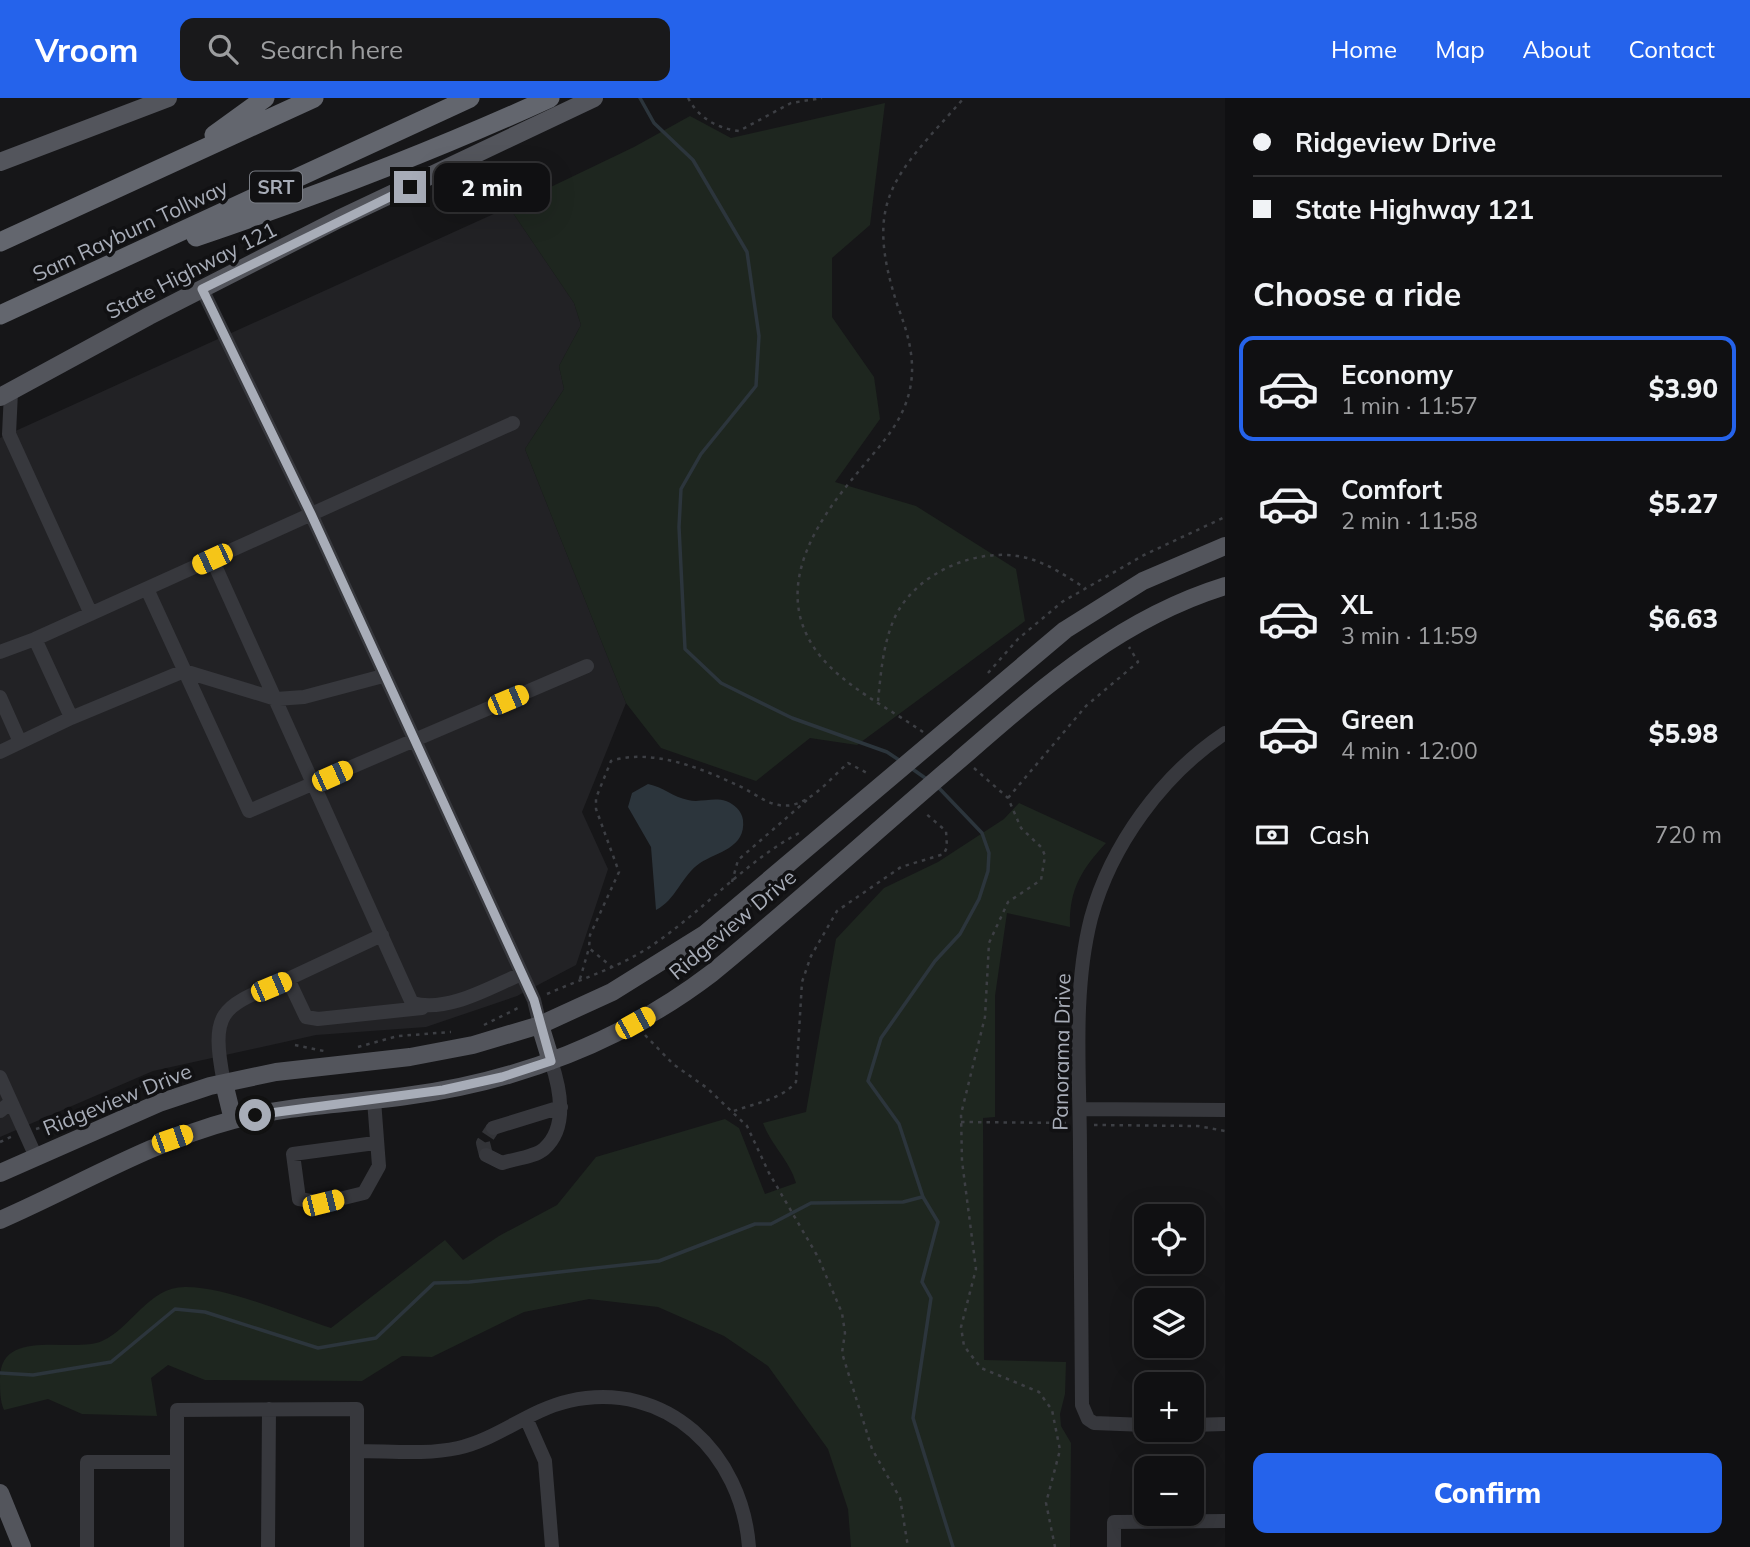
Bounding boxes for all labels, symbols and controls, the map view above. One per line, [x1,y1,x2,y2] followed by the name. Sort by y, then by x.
[180,18,670,81] search box
[35,29,138,70] text: Vroom
[204,30,242,68] icon: search
[260,33,403,66] text: Search here
[1331,34,1397,64] text: Home
[1435,34,1485,64] text: Map
[1523,34,1591,64] text: About
[1629,34,1715,64] text: Contact
[1295,126,1496,159] text: Ridgeview Drive
[434,162,550,212] callout: 2 min
[394,171,426,203] route end
[250,172,302,202] road number: SRT
[28,173,232,287] street label: Sam Rayburn Tollway
[461,173,523,202] text: 2 min
[1295,193,1534,226] text: State Highway 121
[101,216,281,324] street label: State Highway 121
[1253,274,1461,314] text: Choose a ride
[1257,357,1320,420] icon: car
[1341,358,1453,391] text: Economy
[1649,372,1718,405] text: $3.90
[1341,391,1478,420] text: 1 min · 11:57
[1257,472,1320,535] icon: car
[1341,473,1442,506] text: Comfort
[1649,487,1718,520] text: $5.27
[1341,506,1478,535] text: 2 min · 11:58
[189,541,236,577] car
[1257,587,1320,650] icon: car
[1341,588,1373,621] text: XL
[1649,602,1718,635] text: $6.63
[1341,621,1478,650] text: 3 min · 11:59
[485,682,532,718] car
[1257,702,1320,765] icon: car
[1341,703,1414,736] text: Green
[1649,717,1718,750] text: $5.98
[1341,736,1478,765] text: 4 min · 12:00
[309,758,356,794] car
[1253,816,1291,854] icon: cash
[1309,818,1370,851] text: Cash
[1654,820,1722,849] text: 720 m
[663,863,801,985] street label: Ridgeview Drive
[248,969,295,1005] car
[1047,973,1075,1131] street label: Panorama Drive
[612,1004,659,1042] car
[39,1057,195,1141] street label: Ridgeview Drive
[239,1099,271,1131] route start
[149,1122,196,1156] car
[301,1188,346,1218] car
[1134,1204,1204,1526] map controls
[1134,1204,1204,1274] button: locate
[1134,1288,1204,1358] button: layers
[1134,1372,1204,1442] button: +
[1253,1453,1722,1533] button: Confirm
[1134,1456,1204,1526] button: −

